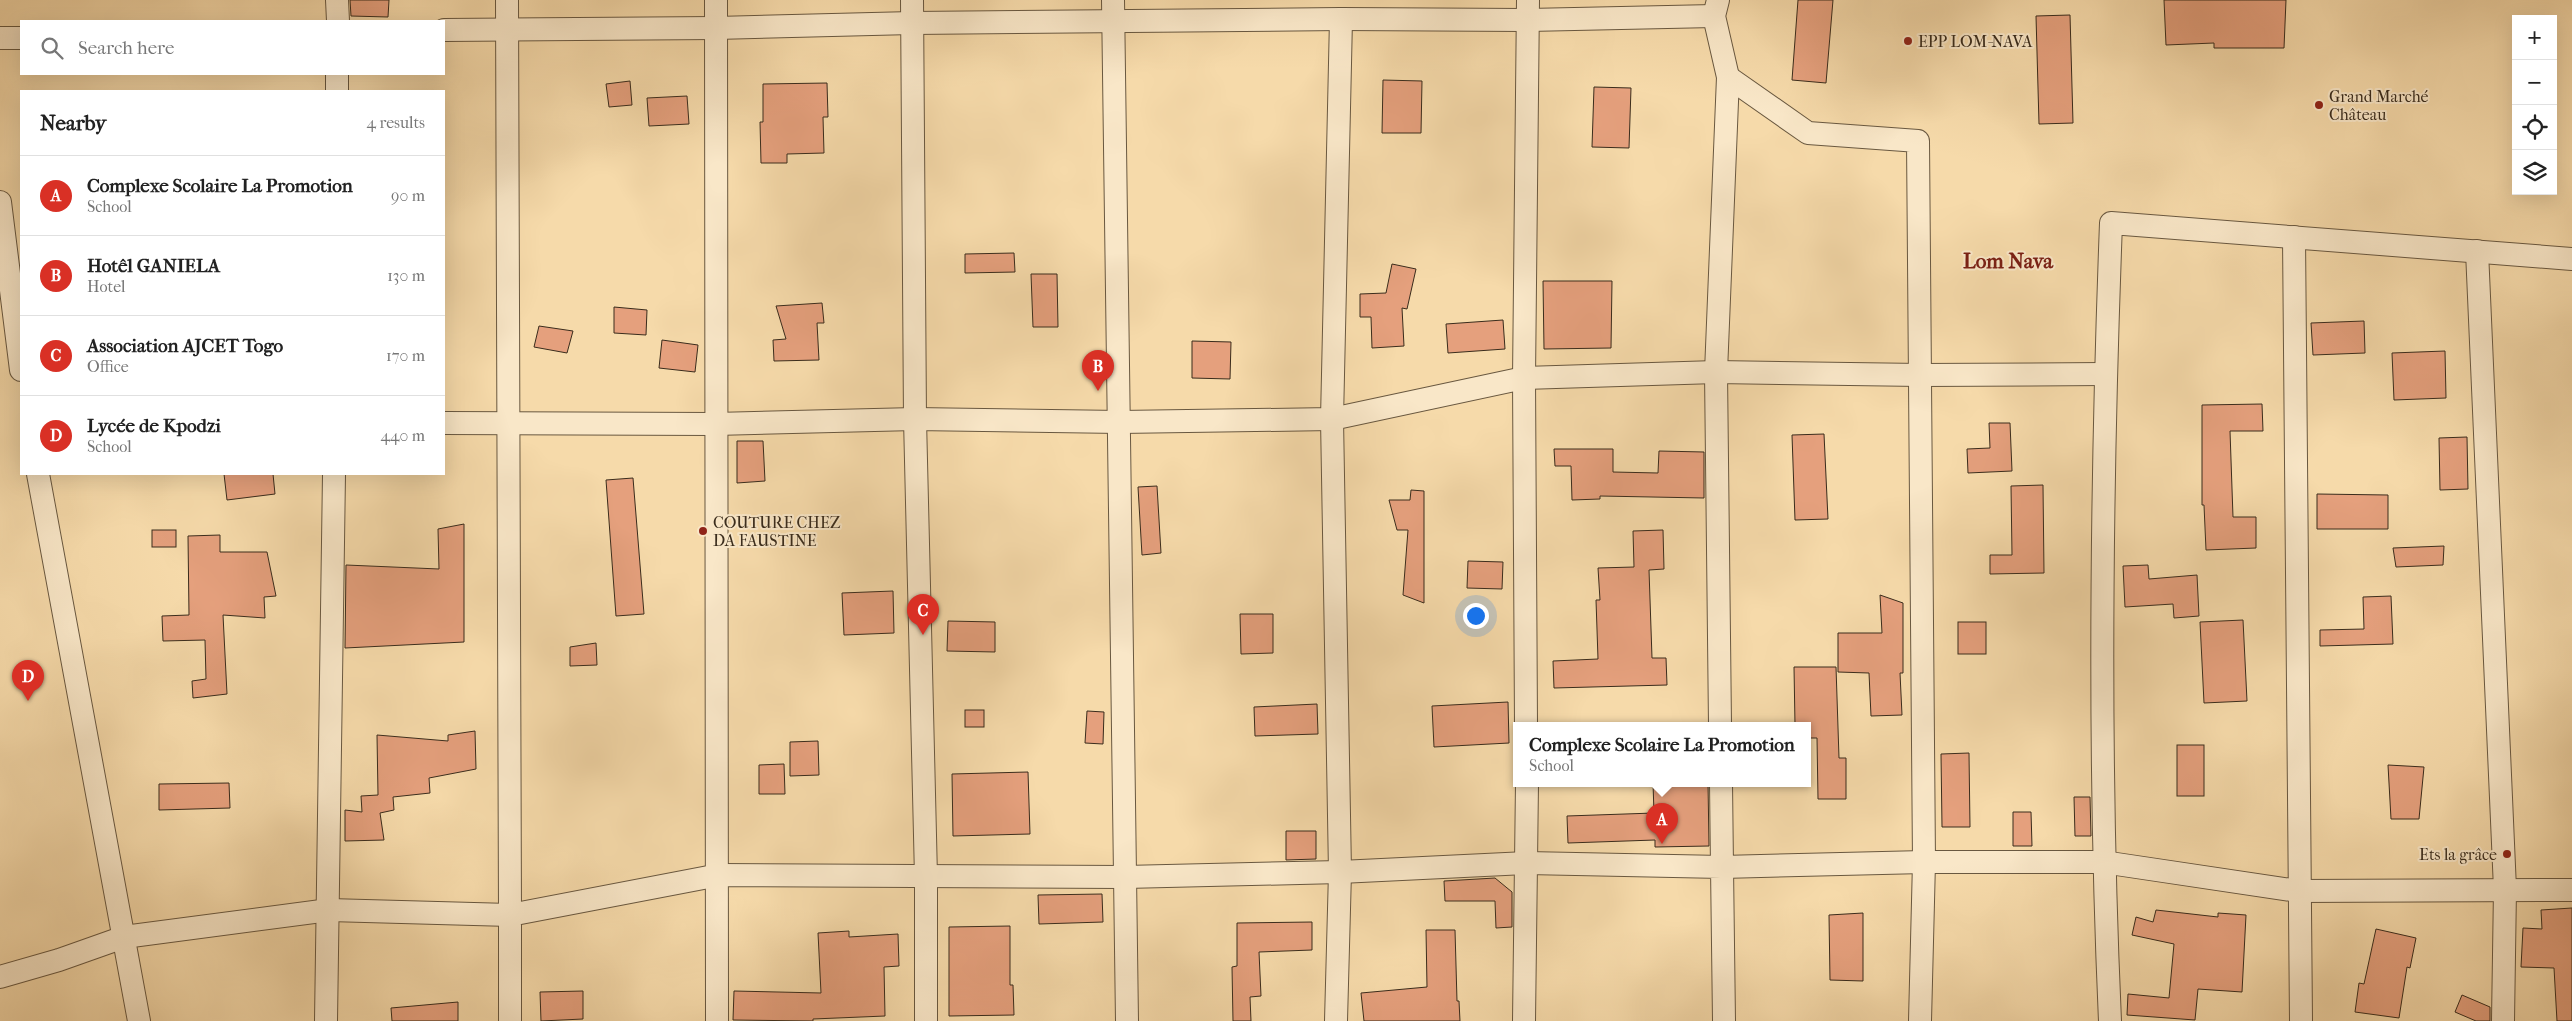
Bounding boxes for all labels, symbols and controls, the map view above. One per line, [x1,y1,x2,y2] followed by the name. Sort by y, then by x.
[2512,15,2557,195] map controls
[2512,15,2557,60] button: +
[20,20,445,75] search box
[1918,32,2033,51] place label: EPP LOM-NAVA
[38,34,66,62] icon: search
[1902,35,1914,47] marker: EPP LOM-NAVA
[78,37,174,59] text: Search here
[2512,60,2557,105] button: −
[2329,87,2429,124] place label: Grand Marché Château
[2313,99,2325,111] marker: Grand Marché Château
[2512,105,2557,150] button: locate
[40,111,106,135] text: Nearby
[367,113,425,132] text: 4 results
[2512,150,2557,195] button: layers
[87,175,353,197] text: Complexe Scolaire La Promotion
[51,186,61,205] text: A
[391,186,425,205] text: 90 m
[87,197,132,216] text: School
[1963,249,2054,273] district label: Lom Nava
[87,255,220,277] text: Hotêl GANIELA
[51,266,61,285] text: B
[387,266,425,285] text: 130 m
[87,277,125,296] text: Hotel
[87,335,283,357] text: Association AJCET Togo
[51,346,61,365] text: C
[386,346,425,365] text: 170 m
[1082,350,1114,391] pin: B
[87,357,129,376] text: Office
[87,415,221,437] text: Lycée de Kpodzi
[50,426,62,445] text: D
[380,426,425,445] text: 440 m
[87,437,132,456] text: School
[713,513,841,550] place label: COUTURE CHEZ DA FAUSTINE
[697,525,709,537] marker: COUTURE CHEZ DA FAUSTINE
[907,594,939,635] pin: C
[1463,603,1489,629] your location
[12,660,44,701] pin: D
[1513,722,1811,787] popup
[1529,734,1795,756] text: Complexe Scolaire La Promotion
[1529,756,1574,775] text: School
[1646,803,1678,844] pin: A
[2419,845,2497,864] place label: Ets la grâce
[2501,848,2513,860] marker: Ets la grâce

